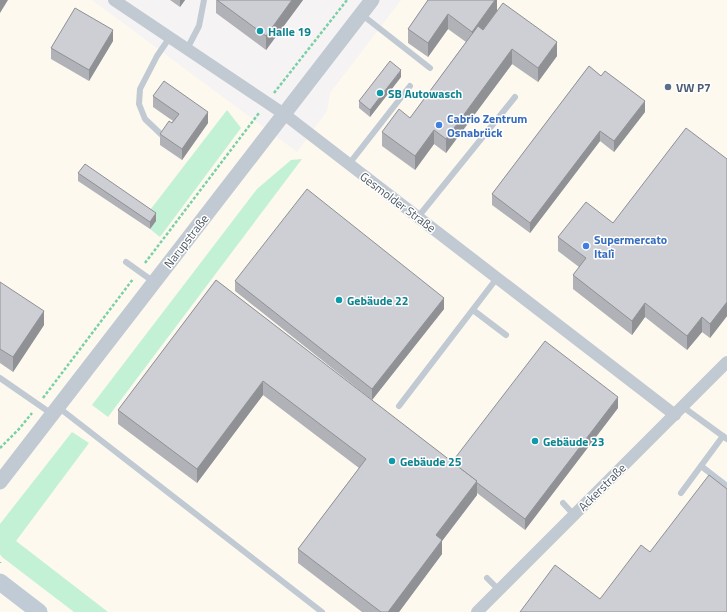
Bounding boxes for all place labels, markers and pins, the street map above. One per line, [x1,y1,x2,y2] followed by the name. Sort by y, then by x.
[268,22,311,41] place label: Halle 19
[255,26,265,36] marker: Halle 19
[676,78,711,97] place label: VW P7
[663,82,673,92] marker: VW P7
[388,84,462,103] place label: SB Autowasch
[375,88,385,98] marker: SB Autowasch
[447,109,527,142] place label: Cabrio Zentrum Osnabrück
[434,120,444,130] marker: Cabrio Zentrum Osnabrück
[594,230,667,263] place label: Supermercato Italì
[581,241,591,251] marker: Supermercato Italì
[347,291,409,310] place label: Gebäude 22
[334,295,344,305] marker: Gebäude 22
[543,432,605,451] place label: Gebäude 23
[530,436,540,446] marker: Gebäude 23
[400,452,462,471] place label: Gebäude 25
[387,456,397,466] marker: Gebäude 25

